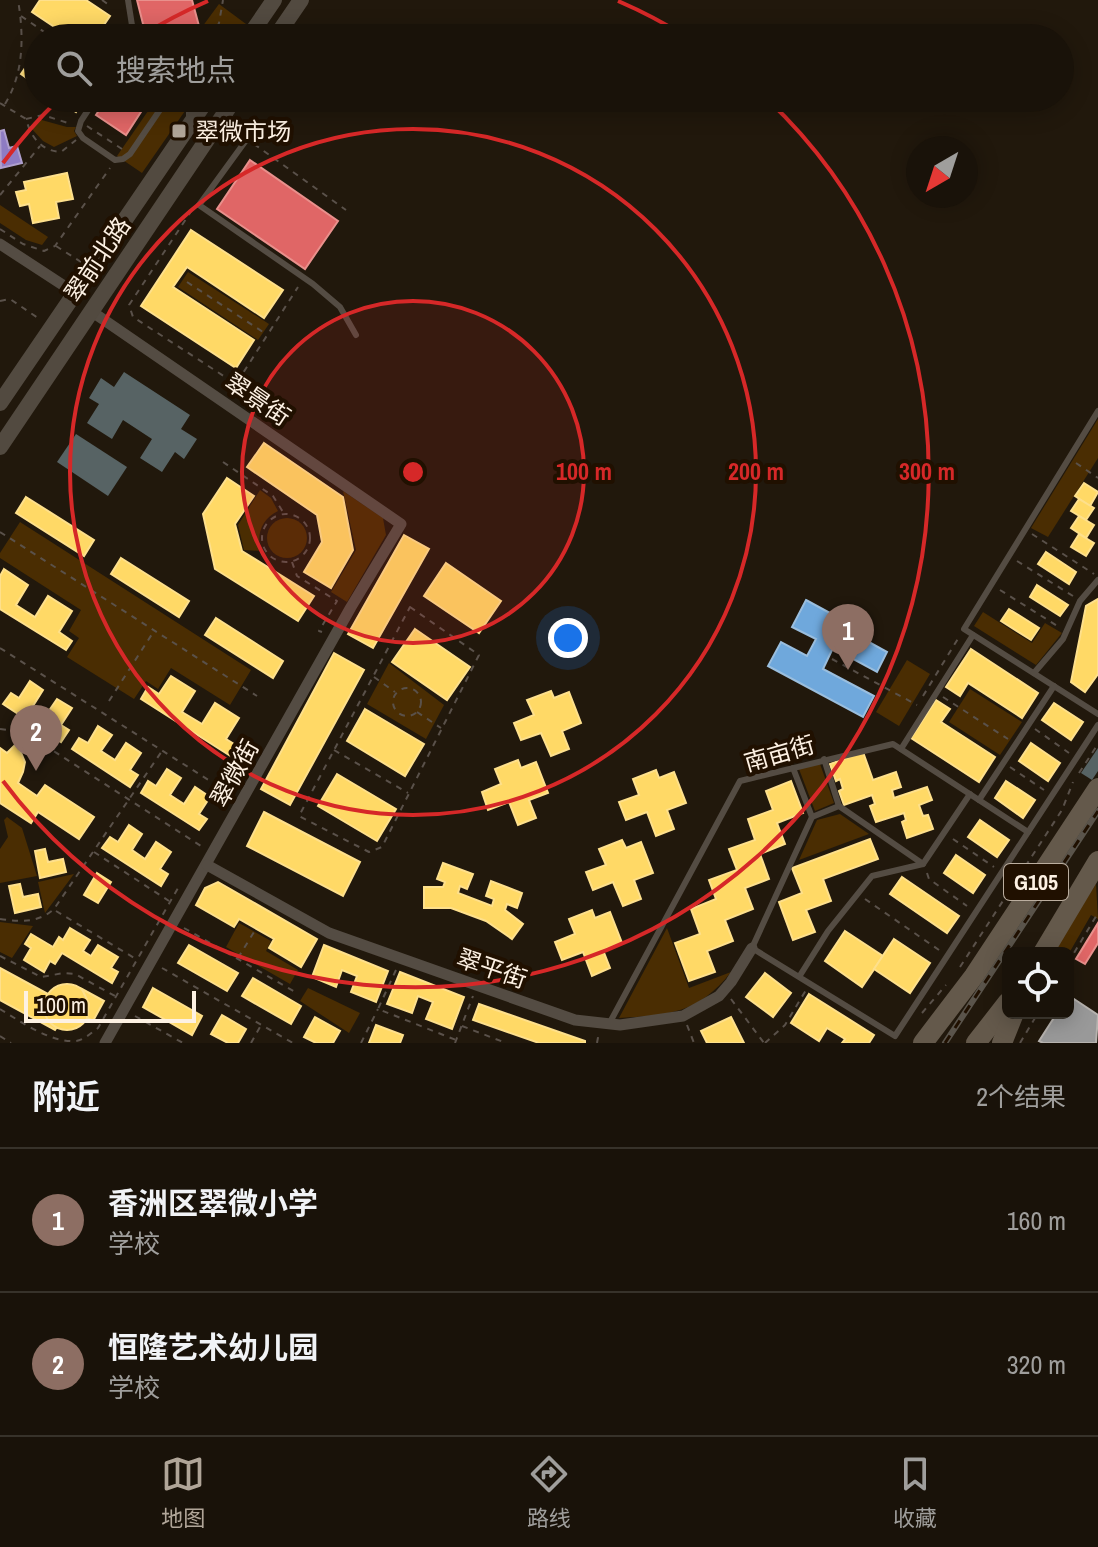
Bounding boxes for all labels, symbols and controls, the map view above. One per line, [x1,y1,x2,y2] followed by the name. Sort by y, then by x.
[24,24,1074,112] search box
[52,46,96,90] icon: search
[116,50,236,90] text: 搜索地点
[195,115,291,147] place label: 翠微市场
[170,122,188,140] marker: 翠微市场
[906,136,978,208] north arrow
[57,210,137,308] street label: 翠前北路
[219,366,297,432] street label: 翠景街
[556,455,612,487] text: 100 m
[728,455,784,487] text: 200 m
[899,455,955,487] text: 300 m
[399,458,427,486] centre of rings
[822,604,874,670] pin: 1
[548,618,588,658] your location
[10,705,62,771] pin: 2
[740,728,818,778] street label: 南亩街
[203,734,265,812] street label: 翠微街
[1004,864,1068,900] road number: G105
[453,941,531,995] street label: 翠平街
[1002,947,1074,1019] map controls
[1002,947,1074,1019] button: locate
[24,987,196,1023] scale bar
[36,990,86,1020] text: 100 m
[32,1074,100,1120] text: 附近
[976,1079,1066,1114] text: 2个结果
[108,1183,318,1223] text: 香洲区翠微小学
[52,1203,64,1238] text: 1
[1007,1203,1066,1238] text: 160 m
[108,1226,160,1261] text: 学校
[108,1327,318,1367] text: 恒隆艺术幼儿园
[52,1347,64,1382] text: 2
[1007,1347,1066,1382] text: 320 m
[108,1370,160,1405] text: 学校
[161,1452,205,1533] tab: 地图
[527,1452,571,1533] tab: 路线
[893,1452,937,1533] tab: 收藏

